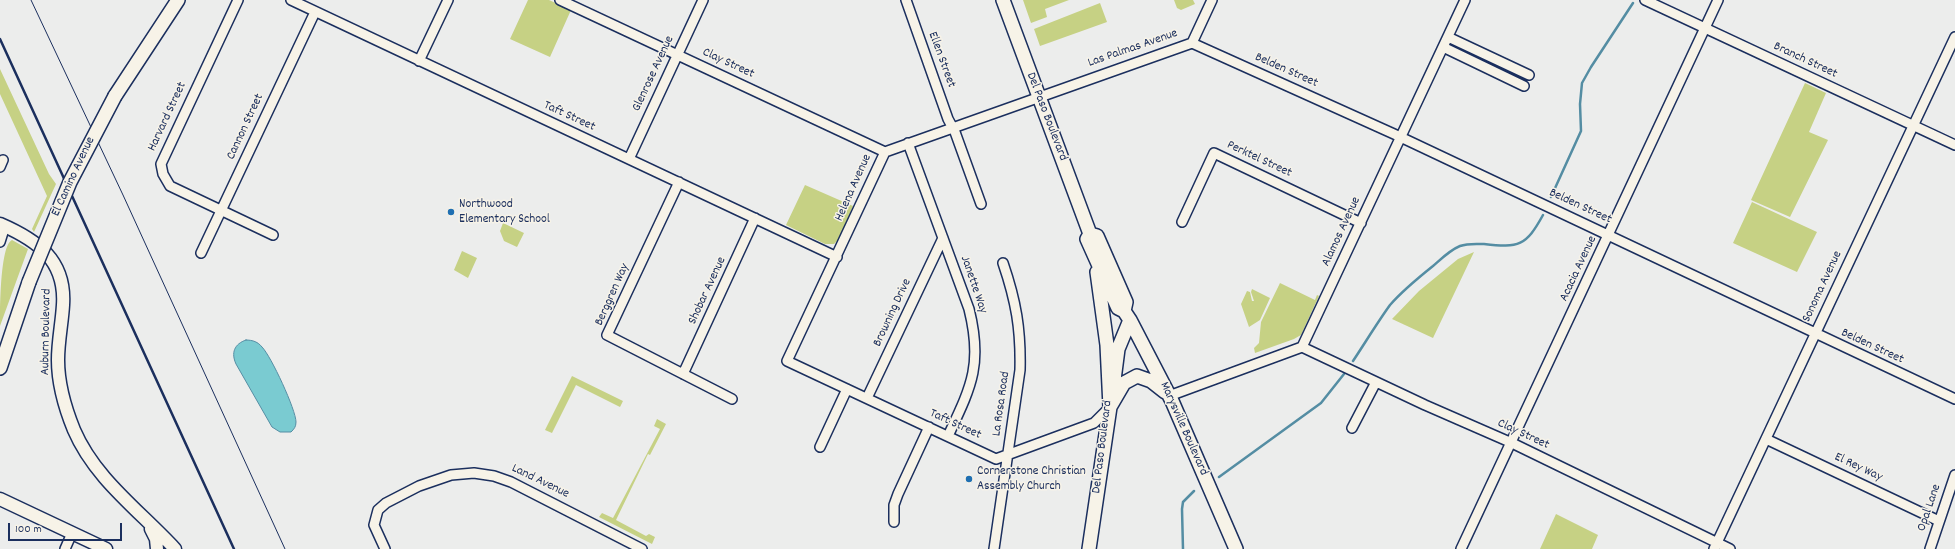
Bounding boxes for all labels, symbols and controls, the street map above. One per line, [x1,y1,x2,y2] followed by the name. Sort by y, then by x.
[1086,26,1180,72] street label: Las Palmas Avenue
[924,30,958,90] street label: Ellen Street
[630,34,678,114] street label: Glenrose Avenue
[1771,39,1839,83] street label: Branch Street
[700,45,756,83] street label: Clay Street
[1252,50,1320,92] street label: Belden Street
[1022,71,1070,163] street label: Del Paso Boulevard
[145,80,191,154] street label: Harvard Street
[224,92,268,162] street label: Cannon Street
[541,98,597,136] street label: Taft Street
[49,135,99,219] street label: El Camino Avenue
[1224,138,1294,182] street label: Perktel Street
[832,152,876,224] street label: Helena Avenue
[1546,186,1614,228] street label: Belden Street
[1319,195,1365,269] street label: Alamos Avenue
[459,197,550,228] place label: Northwood Elementary School
[446,207,456,217] marker: Northwood Elementary School
[1557,234,1601,304] street label: Acacia Avenue
[1800,249,1846,325] street label: Sonoma Avenue
[956,254,990,316] street label: Janette Way
[686,255,730,327] street label: Shobar Avenue
[592,261,634,329] street label: Berggren Way
[870,277,916,349] street label: Browning Drive
[38,289,56,375] street label: Auburn Boulevard
[1838,326,1906,368] street label: Belden Street
[990,371,1014,437] street label: La Rosa Road
[1155,380,1211,478] street label: Marysville Boulevard
[1090,400,1116,494] street label: Del Paso Boulevard
[927,406,983,444] street label: Taft Street
[1495,416,1551,454] street label: Clay Street
[1832,450,1884,486] street label: El Rey Way
[509,461,571,503] street label: Land Avenue
[977,464,1086,495] place label: Cornerstone Christian Assembly Church
[964,474,974,484] marker: Cornerstone Christian Assembly Church
[1915,482,1945,534] street label: Opal Lane
[10,515,124,541] scale bar
[15,521,42,538] text: 100 m

